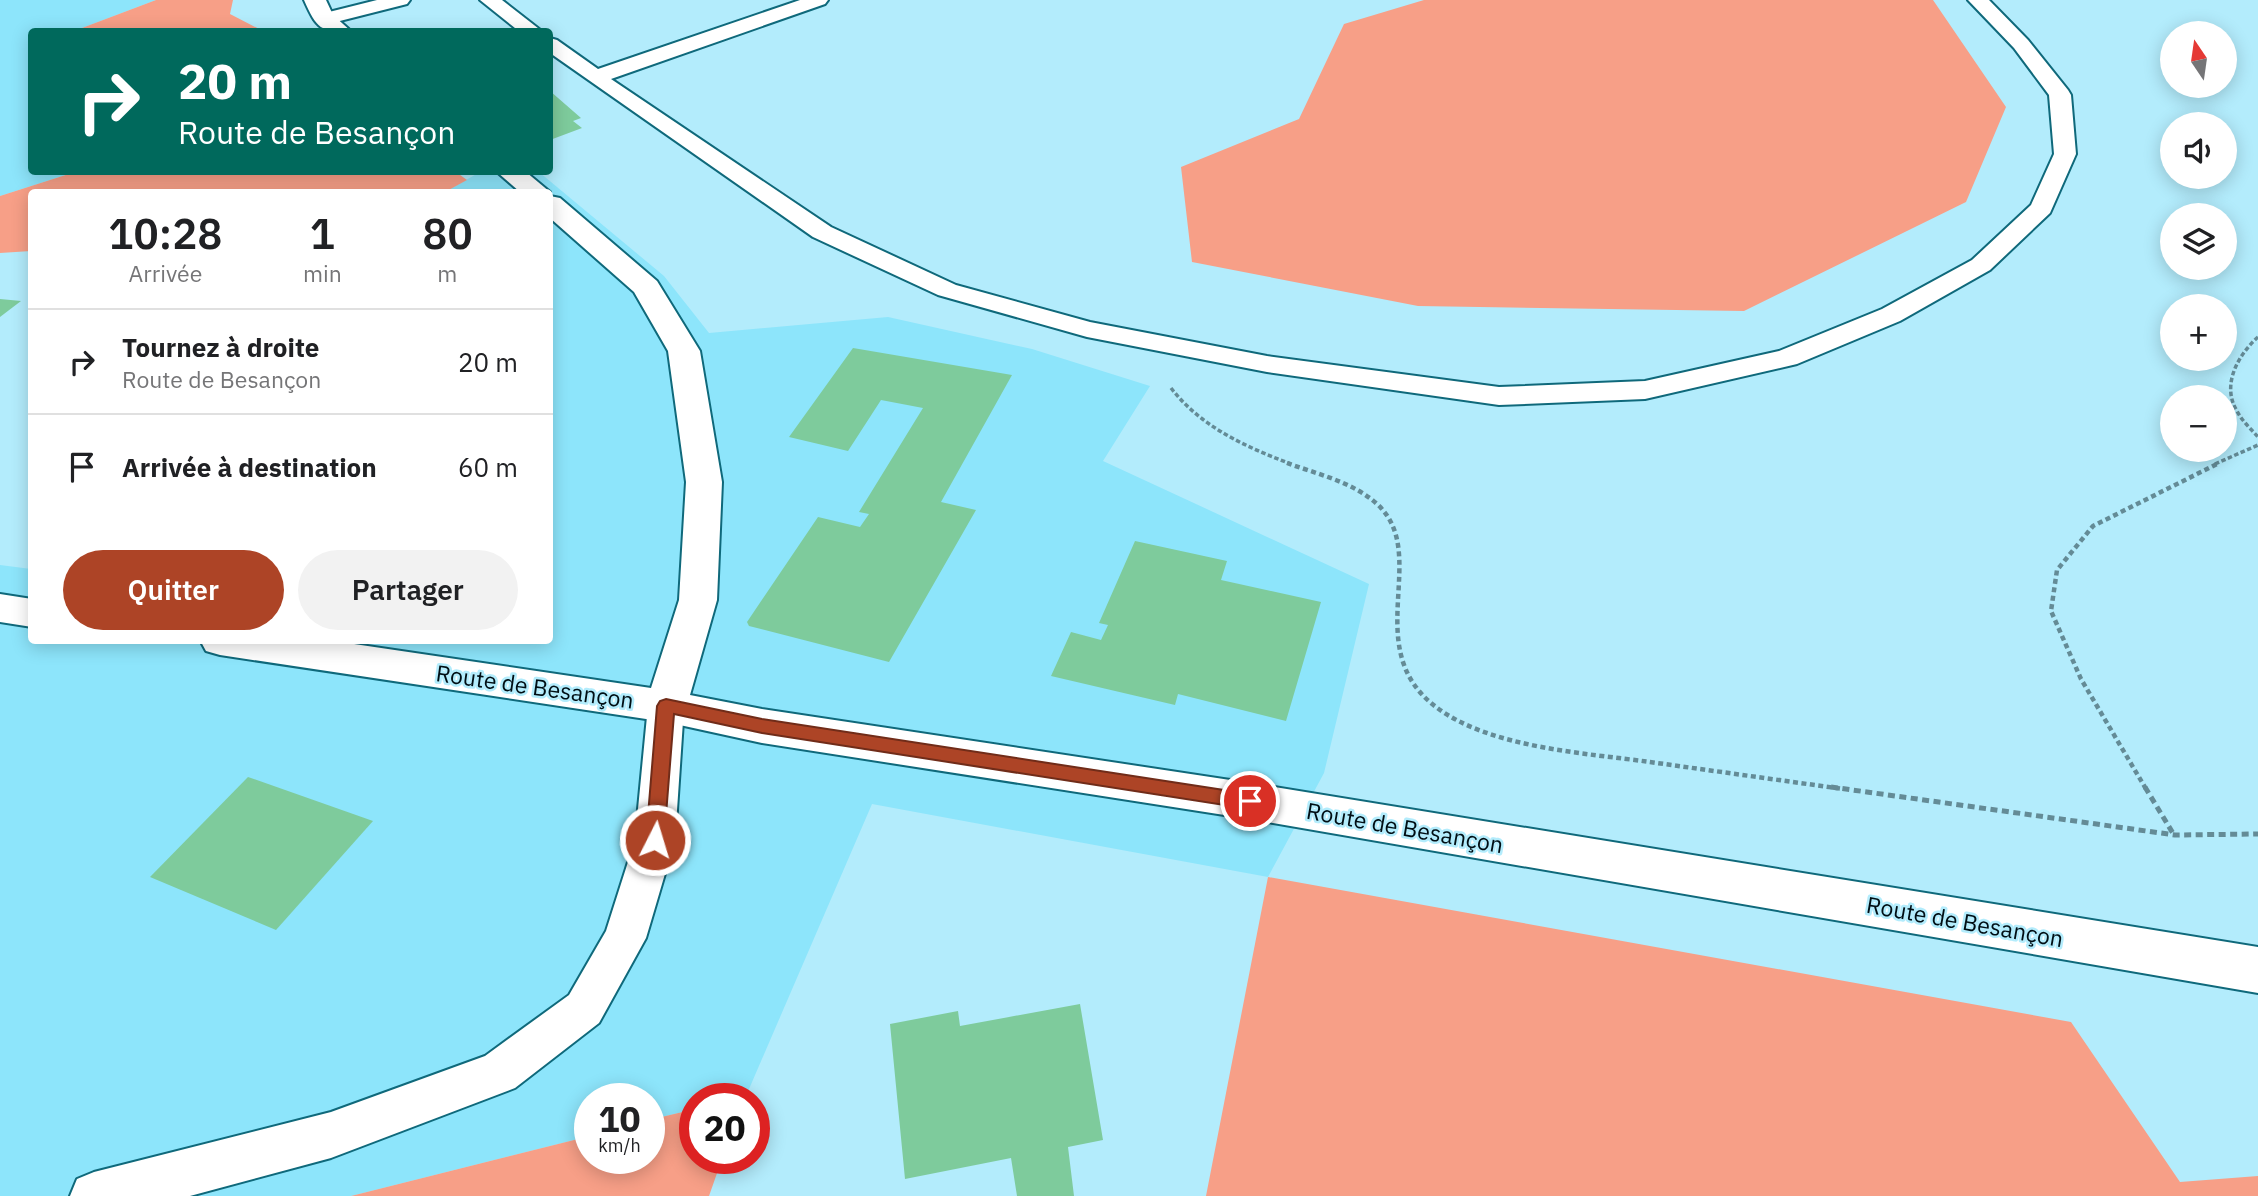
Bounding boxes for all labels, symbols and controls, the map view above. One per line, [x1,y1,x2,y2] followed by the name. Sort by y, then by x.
[2160,21,2236,98] north arrow
[2160,21,2237,462] map controls
[178,49,292,112] text: 20 m
[63,56,154,147] icon: right
[178,111,455,153] text: Route de Besançon
[2160,112,2237,189] button: sound
[2160,203,2237,280] button: layers
[108,206,223,261] text: 10:28
[310,206,335,261] text: 1
[422,206,473,261] text: 80
[129,258,202,288] text: Arrivée
[303,258,342,288] text: min
[437,258,457,288] text: m
[2160,294,2237,371] button: +
[122,330,319,364] text: Tournez à droite
[63,343,101,381] icon: right
[458,345,518,379] text: 20 m
[122,364,321,394] text: Route de Besançon
[2160,385,2237,462] button: −
[63,448,101,486] icon: arrive
[122,450,377,484] text: Arrivée à destination
[458,450,518,484] text: 60 m
[63,550,284,630] button: Quitter
[298,550,518,630] button: Partager
[434,657,636,715] street label: Route de Besançon
[1220,771,1280,831] pin
[1231,782,1269,820] icon: arrive
[1304,795,1506,859] street label: Route de Besançon
[618,803,692,877] position arrow
[1864,889,2066,953] street label: Route de Besançon
[679,1083,770,1174] speed limit sign: 20
[598,1096,641,1142] text: 10
[598,1134,641,1157] text: km/h

